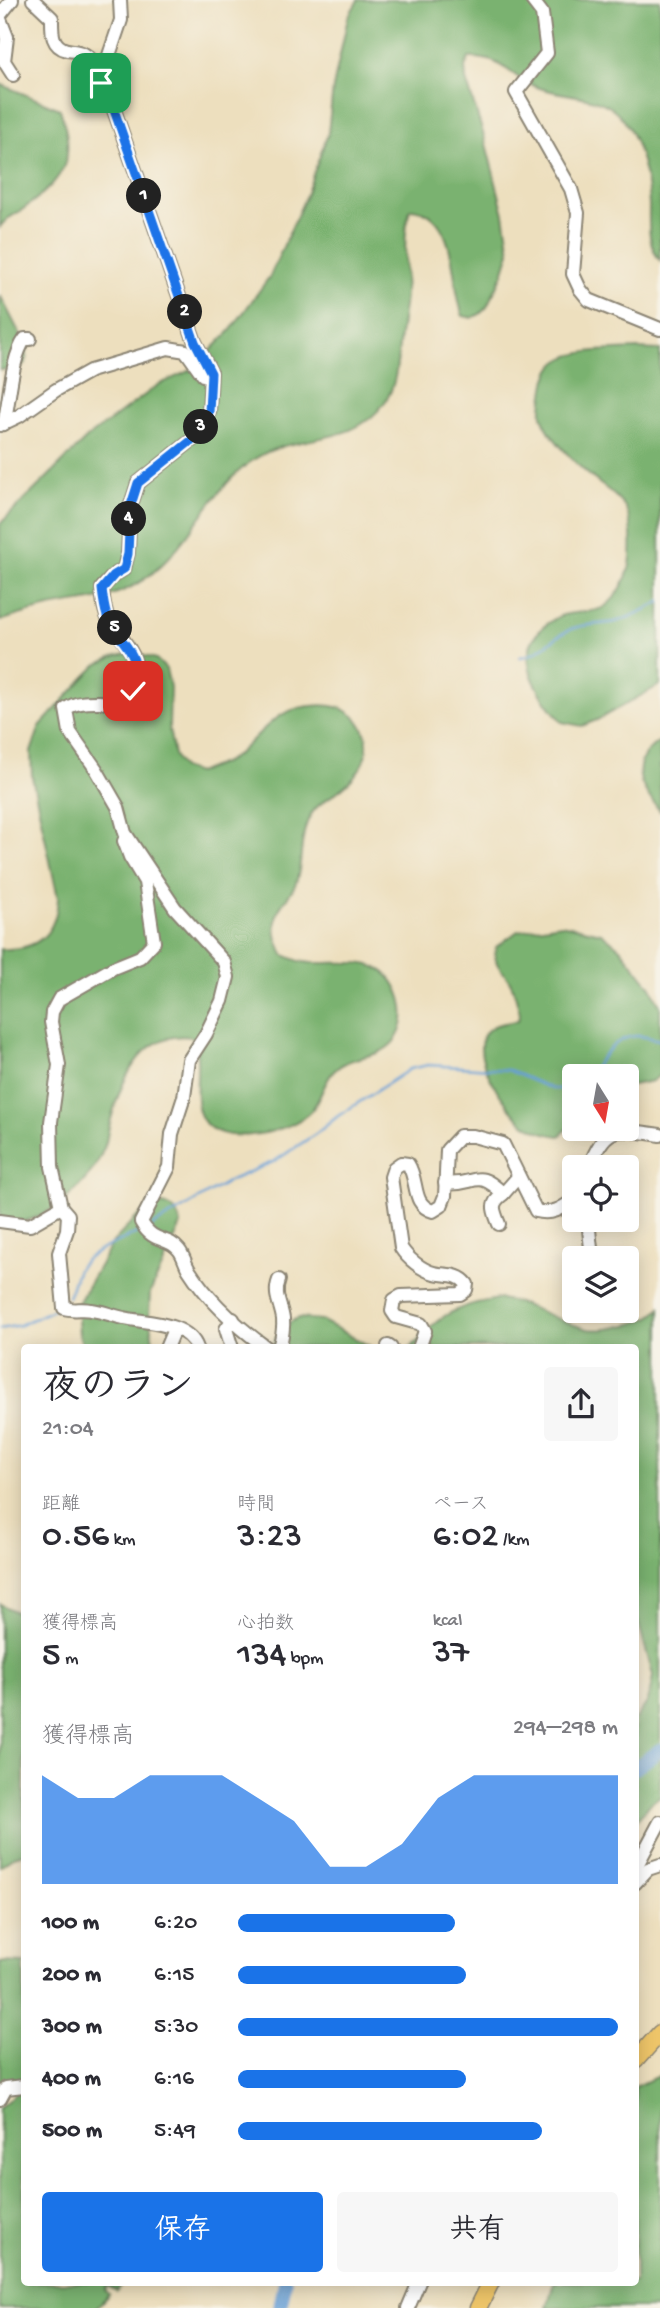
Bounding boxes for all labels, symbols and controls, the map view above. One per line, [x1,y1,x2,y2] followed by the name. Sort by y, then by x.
[71,53,131,113] pin
[82,64,120,102] icon: arrive
[127,178,162,214] pin: 1
[140,184,147,207] text: 1
[168,294,202,330] pin: 2
[180,300,189,323] text: 2
[184,410,218,444] pin: 3
[196,415,205,438] text: 3
[111,502,146,536] pin: 4
[124,507,133,530] text: 4
[97,610,132,646] pin: 5
[110,616,120,639] text: 5
[103,661,163,721] pin
[114,672,152,710] icon: check
[562,1064,639,1141] north arrow
[562,1064,639,1323] map controls
[562,1155,639,1232] button: locate
[562,1246,639,1323] button: layers
[544,1367,618,1441] button: share
[42,1368,194,1412] text: 夜のラン
[42,1416,94,1443] text: 21:04
[42,1494,80,1517] text: 距離
[237,1494,275,1517] text: 時間
[433,1494,489,1517] text: ペース
[42,1517,109,1558] text: 0.56
[237,1517,302,1558] text: 3:23
[433,1517,498,1558] text: 6:02
[109,1529,135,1552] text: km
[498,1529,529,1552] text: /km
[433,1610,462,1633] text: kcal
[42,1613,118,1636] text: 獲得標高
[237,1613,294,1636] text: 心拍数
[433,1633,469,1674] text: 37
[42,1636,60,1677] text: 5
[237,1636,286,1677] text: 134
[60,1648,78,1671] text: m
[286,1648,324,1671] text: bpm
[513,1715,618,1742] text: 294–298 m
[42,1724,134,1751] text: 獲得標高
[42,1910,99,1937] text: 100 m
[154,1910,197,1937] text: 6:20
[42,1962,101,1989] text: 200 m
[154,1962,194,1989] text: 6:15
[42,2014,102,2041] text: 300 m
[154,2014,198,2041] text: 5:30
[42,2066,101,2093] text: 400 m
[154,2066,194,2093] text: 6:16
[42,2118,102,2145] text: 500 m
[154,2118,196,2145] text: 5:49
[42,2192,323,2272] button: 保存
[337,2192,618,2272] button: 共有

